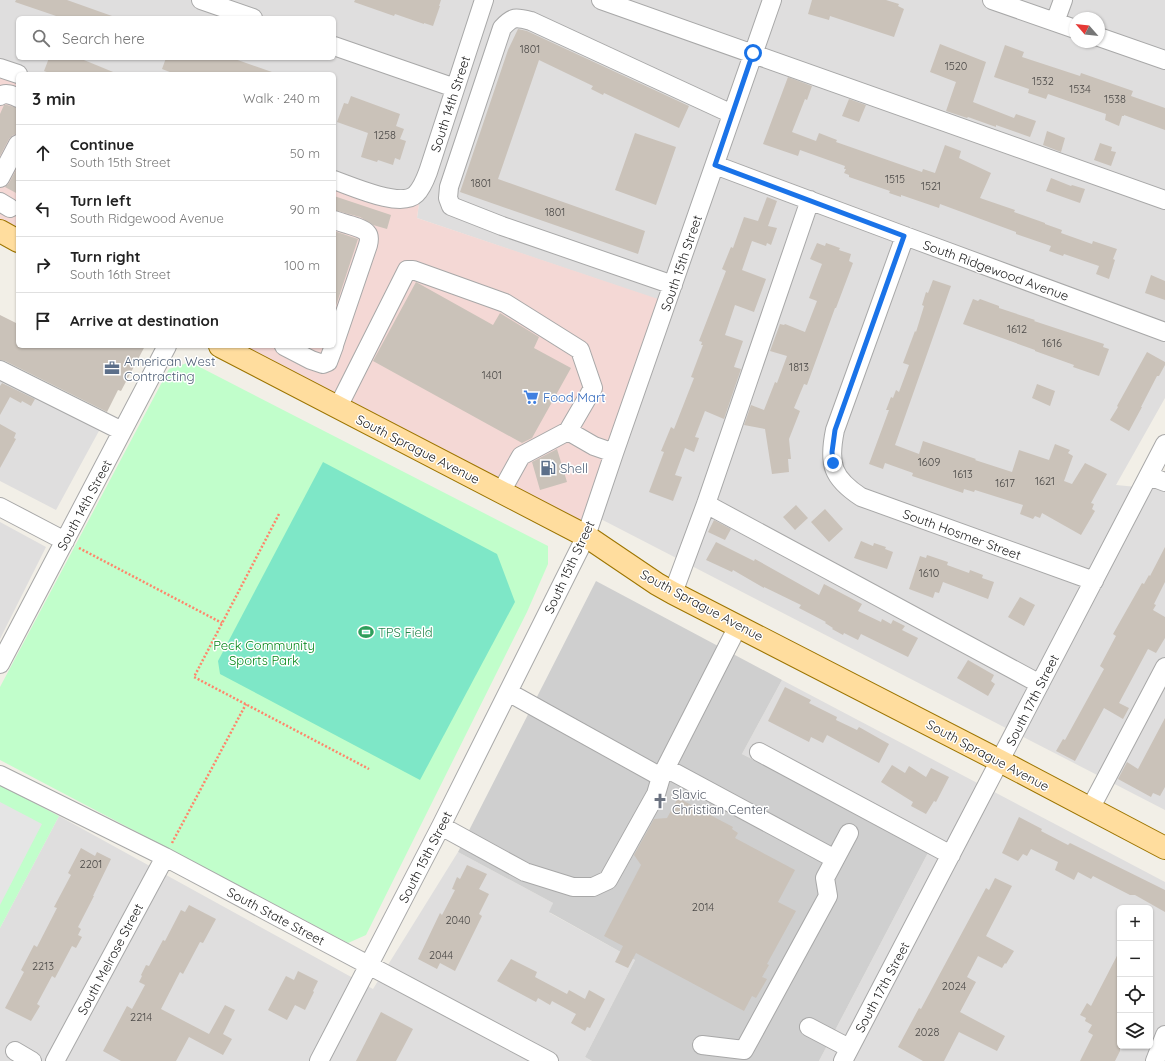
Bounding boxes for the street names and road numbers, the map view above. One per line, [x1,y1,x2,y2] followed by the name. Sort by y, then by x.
[427,54,473,154] street label: South 14th Street
[657,213,705,313] street label: South 15th Street
[921,236,1071,304] street label: South Ridgewood Avenue
[354,411,482,487] street label: South Sprague Avenue
[53,457,115,553] street label: South 14th Street
[901,505,1023,563] street label: South Hosmer Street
[540,518,598,616] street label: South 15th Street
[638,566,766,644] street label: South Sprague Avenue
[1002,652,1062,748] street label: South 17th Street
[924,716,1052,794] street label: South Sprague Avenue
[395,809,455,905] street label: South 15th Street
[224,884,328,948] street label: South State Street
[74,900,146,1018] street label: South Melrose Street
[851,939,913,1035] street label: South 17th Street

